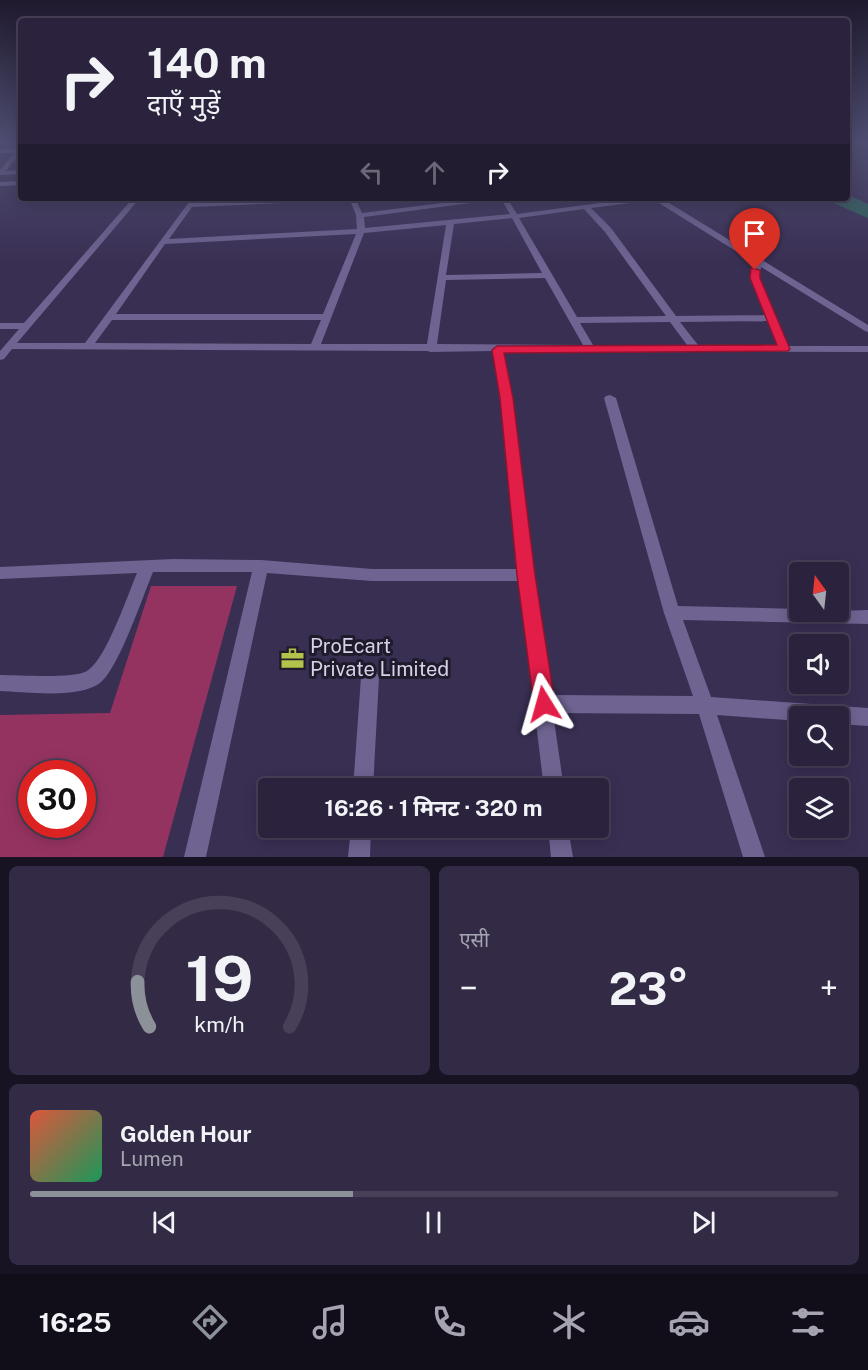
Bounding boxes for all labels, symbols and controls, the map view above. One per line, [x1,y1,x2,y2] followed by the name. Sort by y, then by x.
[147,38,267,87] text: 140 m
[48,42,126,120] icon: right
[147,88,220,120] text: दाएँ मुड़ें
[355,156,388,189] icon: left
[418,156,451,189] icon: ahead
[481,156,514,189] icon: right
[729,208,780,270] pin
[738,217,771,250] icon: arrive
[789,562,849,622] north arrow
[789,562,849,838] map controls
[310,634,449,681] place label: ProEcart Private Limited
[789,634,849,694] button: sound
[279,645,305,671] office icon: ProEcart Private Limited
[512,672,576,736] position arrow
[789,706,849,766] button: search
[18,760,96,838] speed limit sign: 30
[789,778,849,838] button: layers
[325,795,542,821] text: 16:26 · 1 मिनट · 320 m
[460,928,489,952] text: एसी
[185,942,253,1015] text: 19
[609,962,689,1015] text: 23°
[460,969,478,1007] text: −
[820,969,838,1007] text: +
[194,1013,244,1038] text: km/h
[120,1121,251,1147] text: Golden Hour
[120,1147,184,1171] text: Lumen
[148,1206,181,1239] icon: previous
[417,1206,450,1239] icon: pause
[687,1206,720,1239] icon: next
[189,1301,231,1343] icon: directions
[309,1301,351,1343] icon: music
[428,1301,470,1343] icon: phone
[548,1301,590,1343] icon: climate
[668,1301,710,1343] icon: car
[787,1301,829,1343] icon: filters
[39,1306,111,1338] text: 16:25

